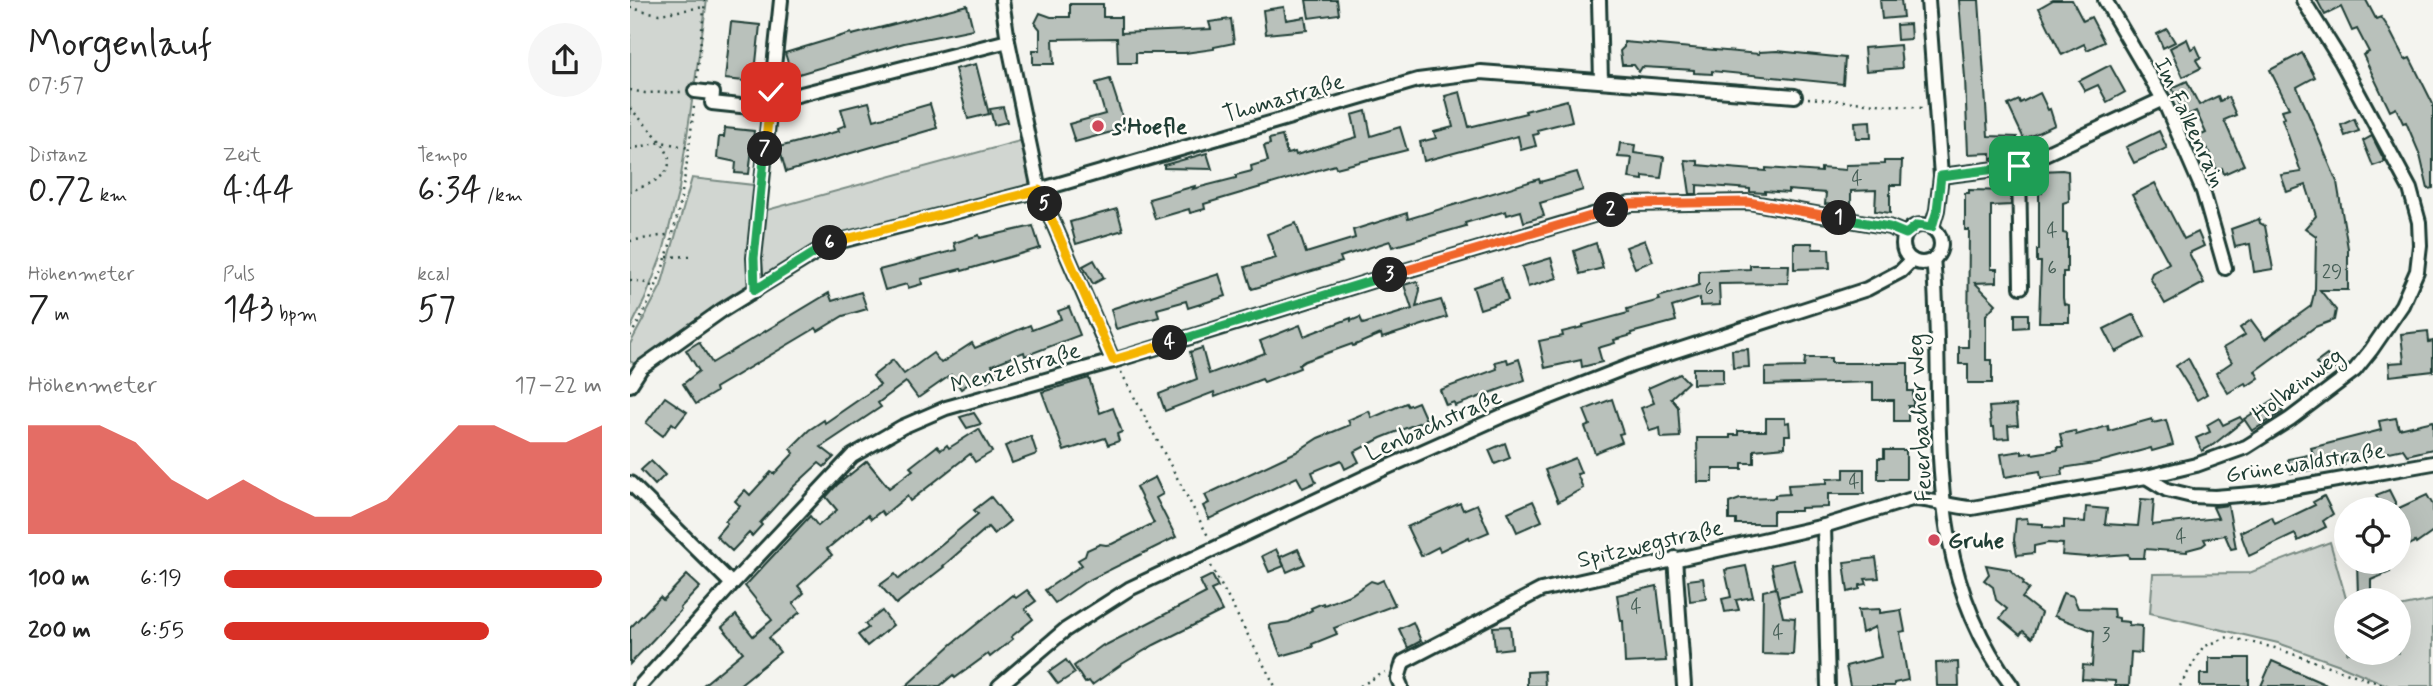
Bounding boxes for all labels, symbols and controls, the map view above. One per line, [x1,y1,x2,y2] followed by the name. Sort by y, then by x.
[28,20,212,69] text: Morgenlauf
[528,23,602,97] button: share
[2146,53,2232,193] street label: Im Falkenrain
[741,62,801,122] pin
[1219,67,1348,131] street label: Thomastraße
[28,71,84,101] text: 07:57
[752,73,790,111] icon: check
[1111,113,1188,143] place label: s'Hoefle
[1090,118,1106,134] marker: s'Hoefle
[748,132,782,166] pin: 7
[759,136,770,161] text: 7
[1989,136,2049,196] pin
[28,143,88,168] text: Distanz
[223,143,261,168] text: Zeit
[417,143,468,168] text: Tempo
[2000,147,2038,185] icon: arrive
[1851,167,1863,192] house number: 4
[28,168,95,214] text: 0.72
[223,168,294,214] text: 4:44
[417,168,482,214] text: 6:34
[95,183,127,208] text: km
[482,183,523,208] text: /km
[1028,186,1062,222] pin: 5
[1039,191,1050,216] text: 5
[1594,192,1628,228] pin: 2
[1606,197,1615,222] text: 2
[1822,200,1856,235] pin: 1
[1834,205,1843,230] text: 1
[2046,219,2058,244] house number: 4
[812,226,848,260] pin: 6
[825,230,834,255] text: 6
[2047,256,2057,281] house number: 6
[1372,258,1408,292] pin: 3
[2322,260,2342,285] house number: 29
[28,262,134,287] text: Höhenmeter
[223,262,255,287] text: Puls
[417,262,449,287] text: kcal
[1385,262,1394,287] text: 3
[1704,277,1714,302] house number: 6
[28,287,49,333] text: 7
[223,287,274,333] text: 143
[417,287,456,333] text: 57
[49,302,70,327] text: m
[274,302,317,327] text: bpm
[1152,326,1188,360] pin: 4
[1164,330,1175,355] text: 4
[1902,333,1942,503] street label: Feuerbacher Weg
[947,336,1084,402] street label: Menzelstraße
[2247,342,2351,431] street label: Holbeinweg
[28,371,157,401] text: Höhenmeter
[515,371,602,401] text: 17–22 m
[1361,382,1507,469] street label: Lenbachstraße
[2223,437,2387,491] street label: Grünewaldstraße
[1848,470,1860,495] house number: 4
[2334,497,2411,665] map controls
[2334,497,2411,574] button: locate
[1575,514,1727,578] street label: Spitzwegstraße
[2175,525,2187,550] house number: 4
[1948,527,2004,557] place label: Gruhe
[1926,532,1942,548] marker: Gruhe
[28,564,90,594] text: 100 m
[140,564,182,594] text: 6:19
[2334,588,2411,665] button: layers
[1630,595,1642,620] house number: 4
[28,616,91,646] text: 200 m
[140,616,184,646] text: 6:55
[1772,621,1784,646] house number: 4
[2102,623,2111,648] house number: 3

